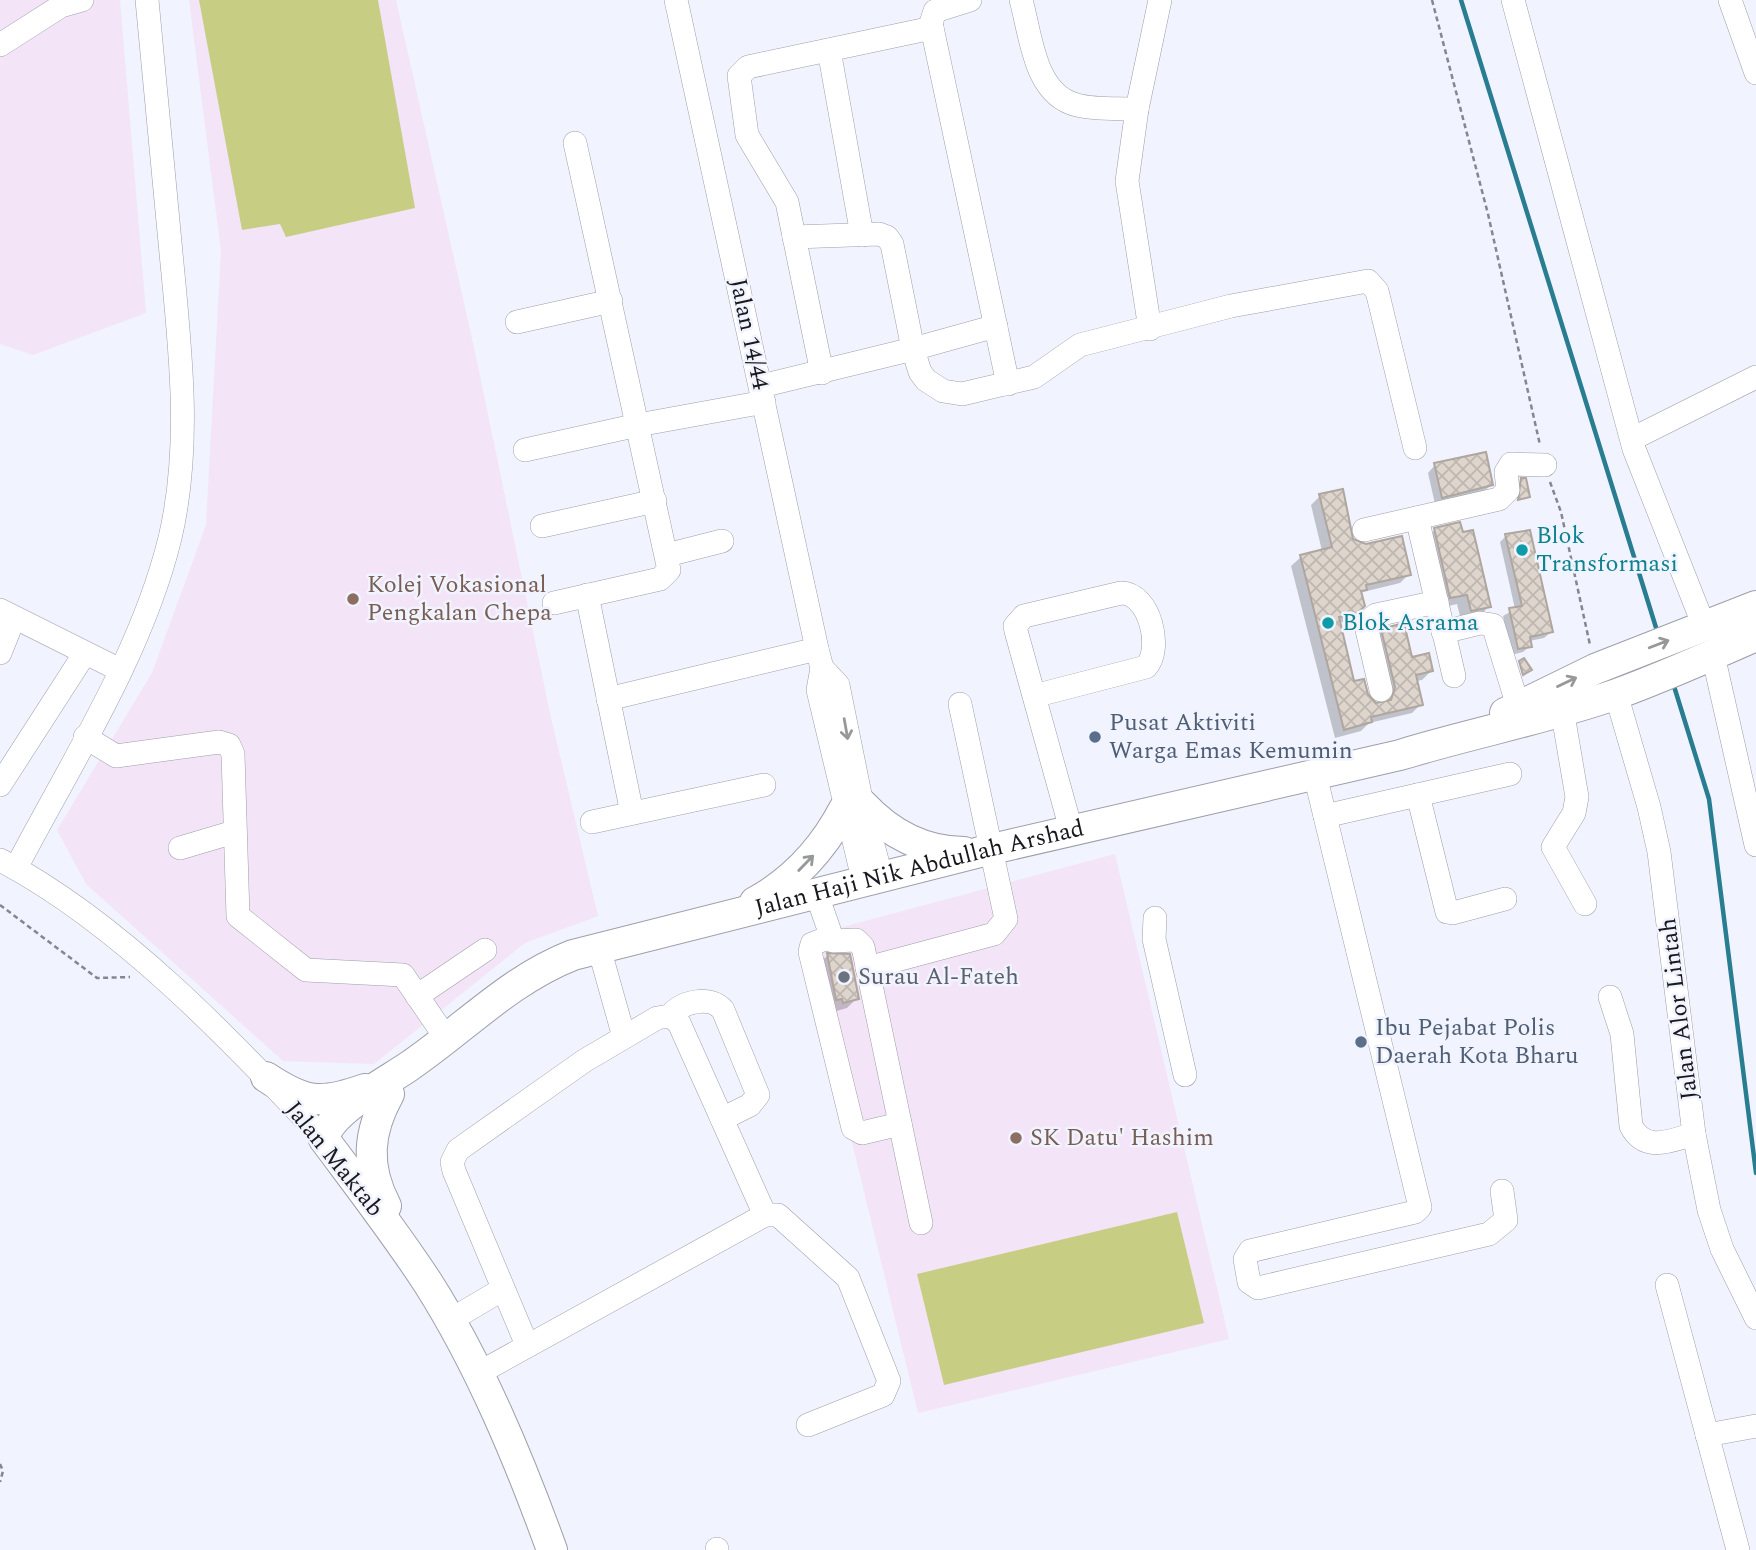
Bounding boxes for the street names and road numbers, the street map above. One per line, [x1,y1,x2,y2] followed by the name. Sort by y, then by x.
[720,275,778,393] street label: Jalan 14/44
[751,810,1088,926] street label: Jalan Haji Nik Abdullah Arshad
[1650,916,1708,1102] street label: Jalan Alor Lintah
[276,1093,392,1225] street label: Jalan Maktab

